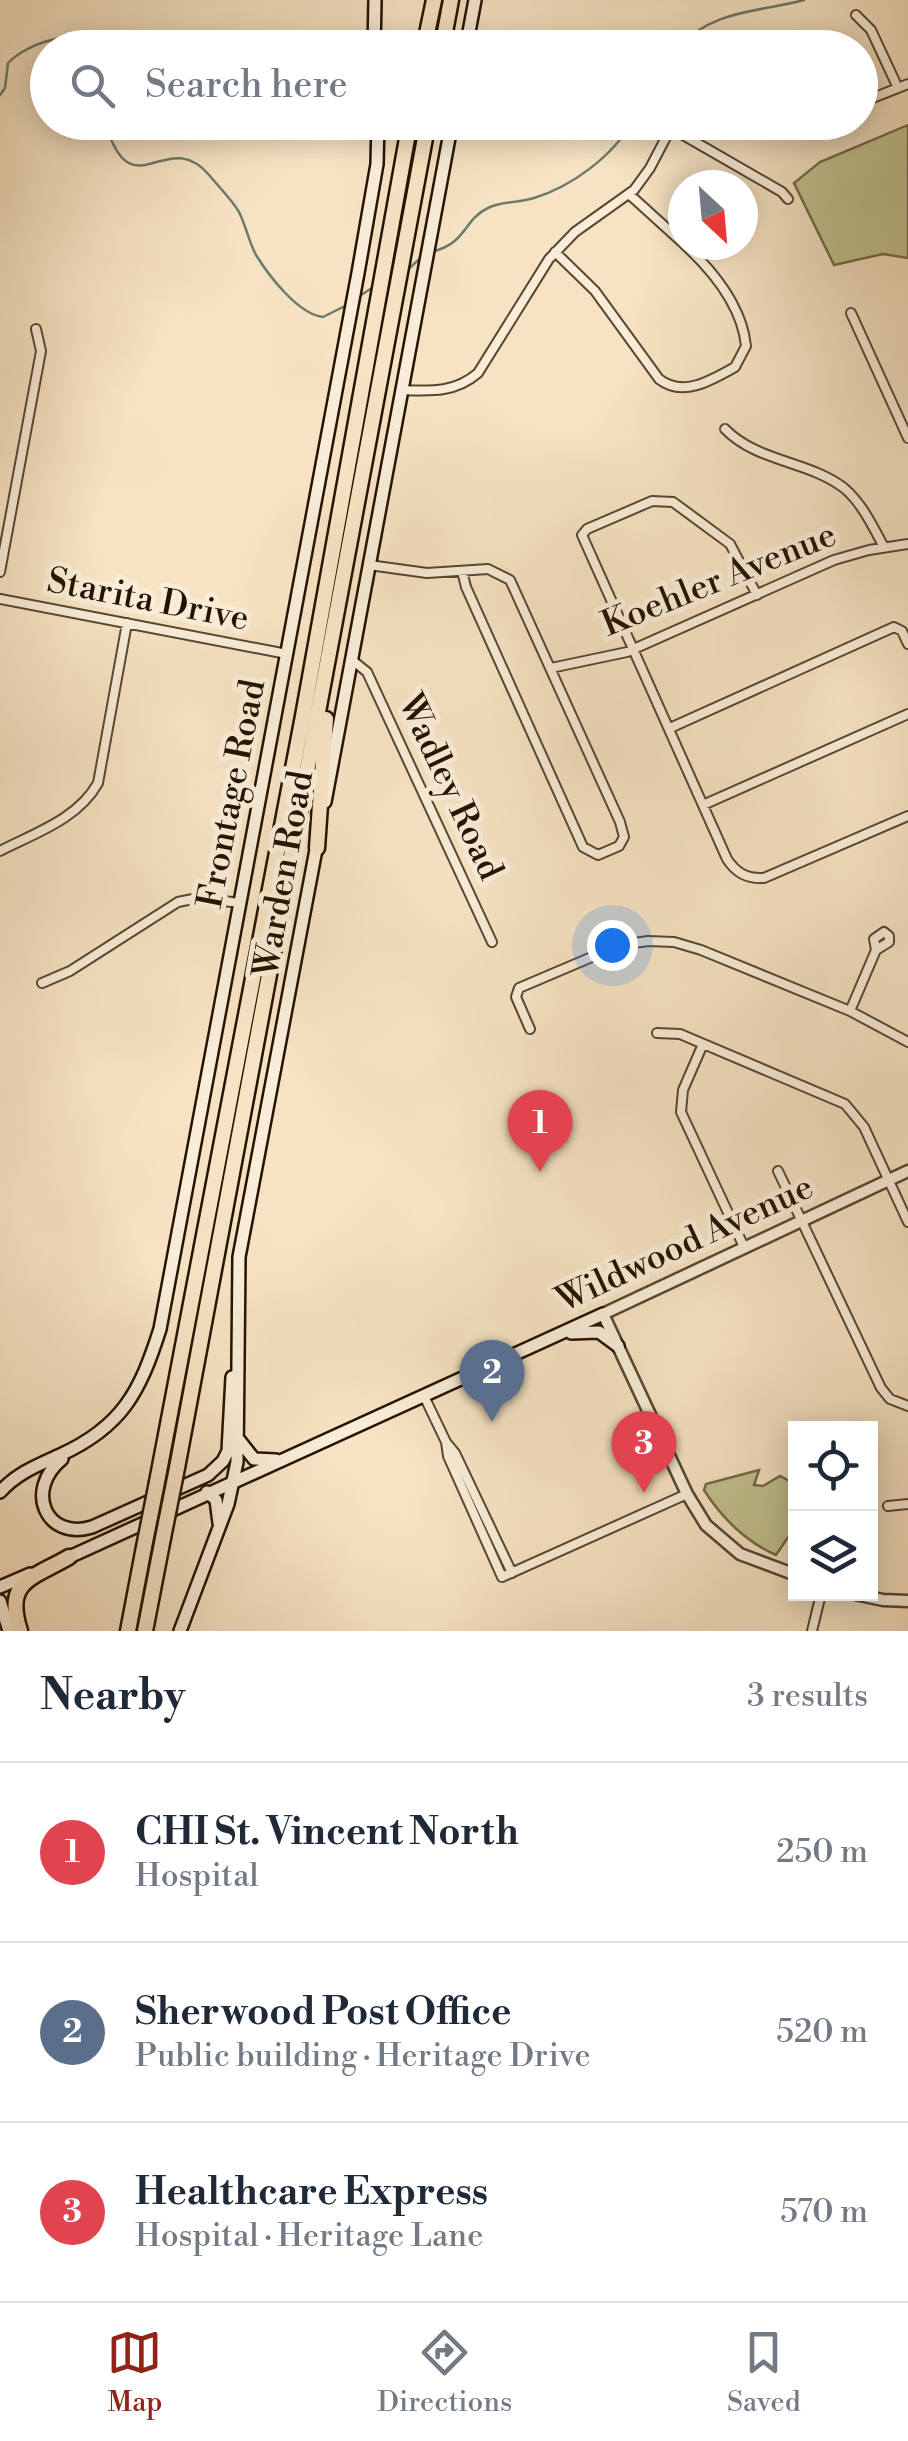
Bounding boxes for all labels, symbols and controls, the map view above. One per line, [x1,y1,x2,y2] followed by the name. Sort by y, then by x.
[30,30,878,140] search box
[65,58,120,113] icon: search
[145,62,348,109] text: Search here
[668,170,758,260] north arrow
[595,513,843,647] street label: Koehler Avenue
[43,559,253,641] street label: Starita Drive
[189,676,275,912] street label: Frontage Road
[388,686,512,887] street label: Wadley Road
[245,767,323,982] street label: Warden Road
[587,920,638,971] your location
[508,1090,572,1172] pin: 1
[549,1166,820,1323] street label: Wildwood Avenue
[460,1340,524,1422] pin: 2
[612,1410,676,1493] pin: 3
[788,1421,878,1601] map controls
[788,1421,878,1511] button: locate
[788,1511,878,1601] button: layers
[40,1670,185,1723] text: Nearby
[747,1676,868,1716] text: 3 results
[135,1809,519,1856] text: CHI St. Vincent North
[65,1832,80,1872] text: 1
[776,1832,868,1872] text: 250 m
[135,1856,259,1896] text: Hospital
[135,1989,511,2036] text: Sherwood Post Office
[62,2012,83,2052] text: 2
[776,2012,868,2052] text: 520 m
[135,2036,591,2076] text: Public building · Heritage Drive
[135,2169,488,2216] text: Healthcare Express
[63,2192,82,2232] text: 3
[780,2192,868,2232] text: 570 m
[135,2216,483,2256] text: Hospital · Heritage Lane
[107,2325,162,2420] tab: Map
[377,2325,512,2420] tab: Directions
[727,2325,801,2420] tab: Saved

